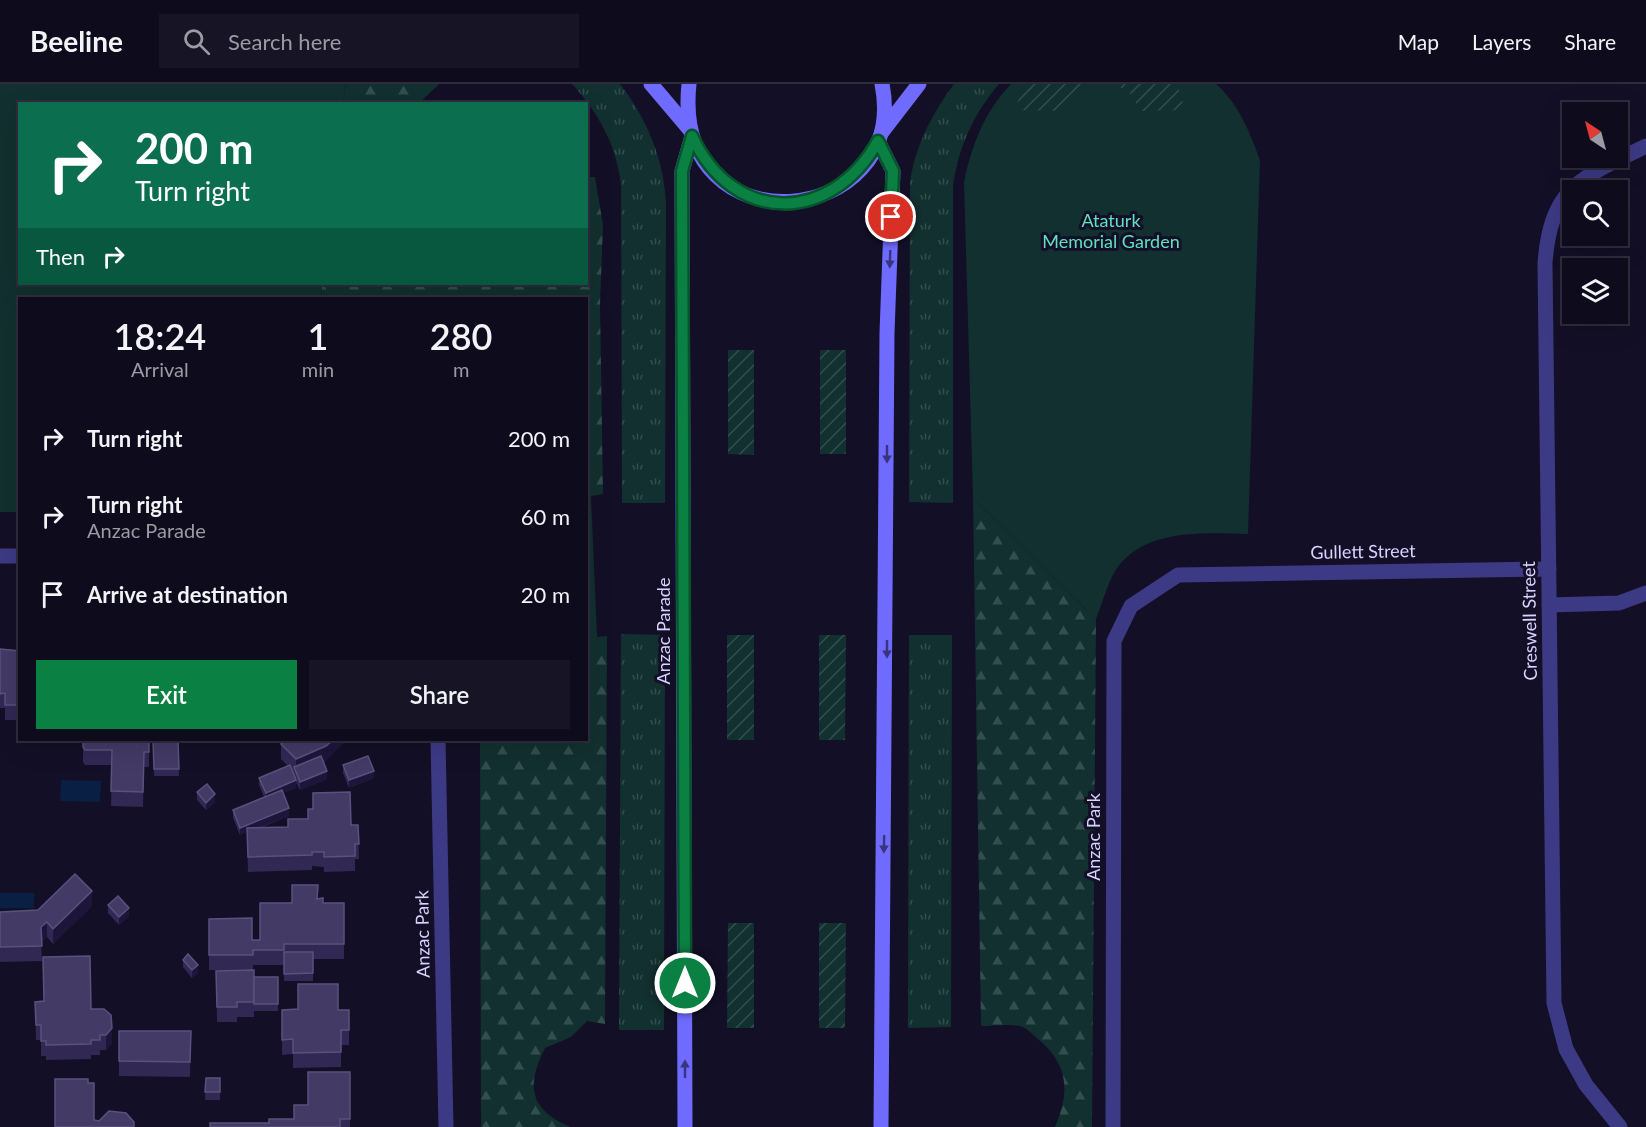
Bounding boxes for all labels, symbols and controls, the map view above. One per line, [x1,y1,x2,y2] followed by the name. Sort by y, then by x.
[159,14,579,68] search box
[30,24,123,58] text: Beeline
[180,25,213,58] icon: search
[228,28,341,55] text: Search here
[1398,29,1439,54] text: Map
[1472,29,1531,54] text: Layers
[1564,29,1616,54] text: Share
[1562,102,1628,168] north arrow
[1562,102,1628,324] map controls
[135,123,253,173] text: 200 m
[36,126,114,204] icon: right
[135,174,250,207] text: Turn right
[1562,180,1628,246] button: search
[865,191,916,242] pin
[874,200,907,233] icon: arrive
[1042,209,1180,252] park label: Ataturk Memorial Garden
[97,240,130,273] icon: right
[36,243,85,270] text: Then
[885,249,894,268] one-way arrow
[1562,258,1628,324] button: layers
[114,314,206,358] text: 18:24
[308,314,328,358] text: 1
[430,314,492,358] text: 280
[131,357,189,381] text: Arrival
[302,357,334,381] text: min
[453,357,469,381] text: m
[36,422,69,455] icon: right
[87,425,182,452] text: Turn right
[508,425,570,452] text: 200 m
[882,444,892,463] one-way arrow
[87,491,182,518] text: Turn right
[36,500,69,533] icon: right
[521,503,570,530] text: 60 m
[87,518,206,542] text: Anzac Parade
[1310,539,1416,563] street label: Gullett Street
[1517,561,1541,681] street label: Creswell Street
[36,578,69,611] icon: arrive
[652,578,674,684] street label: Anzac Parade
[87,581,288,608] text: Arrive at destination
[521,581,570,608] text: 20 m
[882,639,892,658] one-way arrow
[36,660,297,729] button: Exit
[309,660,570,729] button: Share
[1082,792,1104,881] street label: Anzac Park
[880,834,889,853] one-way arrow
[410,889,434,978] street label: Anzac Park
[653,951,717,1015] position arrow
[680,1059,690,1078] one-way arrow

